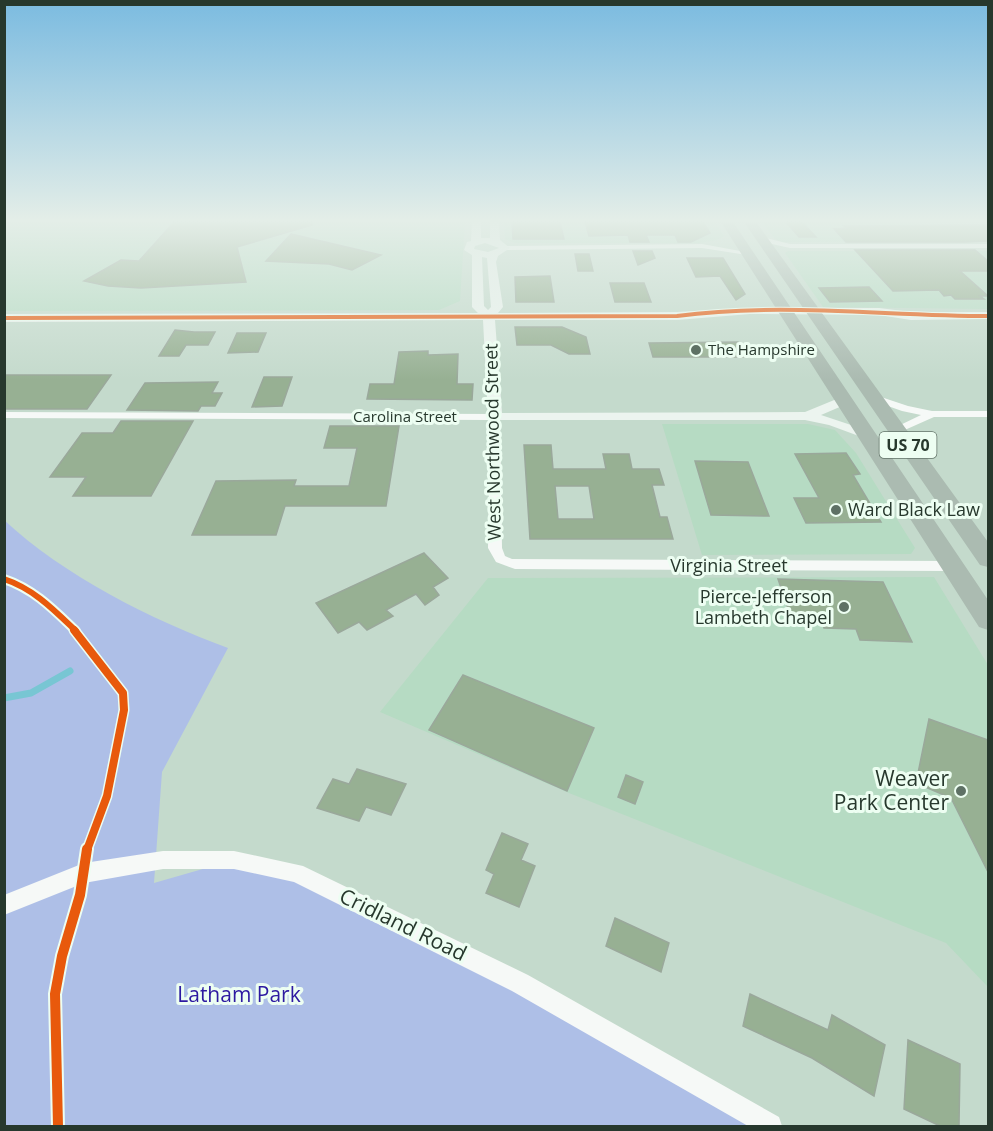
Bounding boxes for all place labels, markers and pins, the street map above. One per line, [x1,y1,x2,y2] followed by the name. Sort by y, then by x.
[708,339,815,359] place label: The Hampshire
[689,343,703,357] marker: The Hampshire
[848,497,980,521] place label: Ward Black Law
[829,503,843,517] marker: Ward Black Law
[695,584,832,629] place label: Pierce-Jefferson Lambeth Chapel
[837,600,851,614] marker: Pierce-Jefferson Lambeth Chapel
[834,764,949,816] place label: Weaver Park Center
[954,784,968,798] marker: Weaver Park Center

